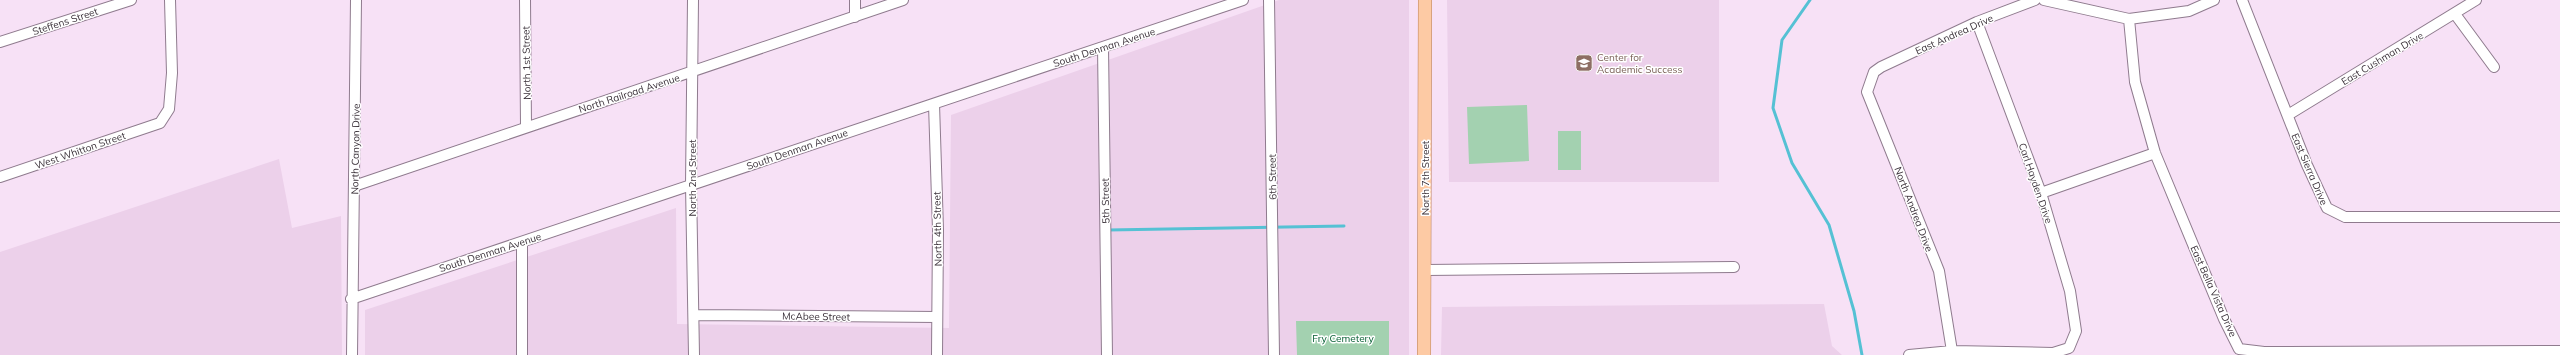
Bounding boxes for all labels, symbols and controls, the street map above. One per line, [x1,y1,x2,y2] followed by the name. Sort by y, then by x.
[31,5,100,38] street label: Steffens Street
[1913,11,1995,57] street label: East Andrea Drive
[1051,25,1157,70] street label: South Denman Avenue
[519,26,534,100] street label: North 1st Street
[2339,29,2426,88] street label: East Cushman Drive
[1597,51,1682,76] place label: Center for Academic Success
[1574,53,1594,73] school or university icon: Center for Academic Success
[577,71,681,116] street label: North Railroad Avenue
[348,103,363,195] street label: North Canyon Drive
[745,126,850,173] street label: South Denman Avenue
[33,129,128,172] street label: West Whitton Street
[2289,131,2331,207] street label: East Sierra Drive
[686,139,699,217] street label: North 2nd Street
[1419,140,1432,215] street label: North 7th Street
[2016,141,2055,225] street label: Carl Hayden Drive
[1266,154,1279,200] street label: 6th Street
[1891,165,1936,254] street label: North Andrea Drive
[1099,178,1112,224] street label: 5th Street
[930,191,945,266] street label: North 4th Street
[437,230,543,275] street label: South Denman Avenue
[2187,243,2240,339] street label: East Bella Vista Drive
[782,309,851,324] street label: McAbee Street
[1312,332,1375,345] park label: Fry Cemetery

